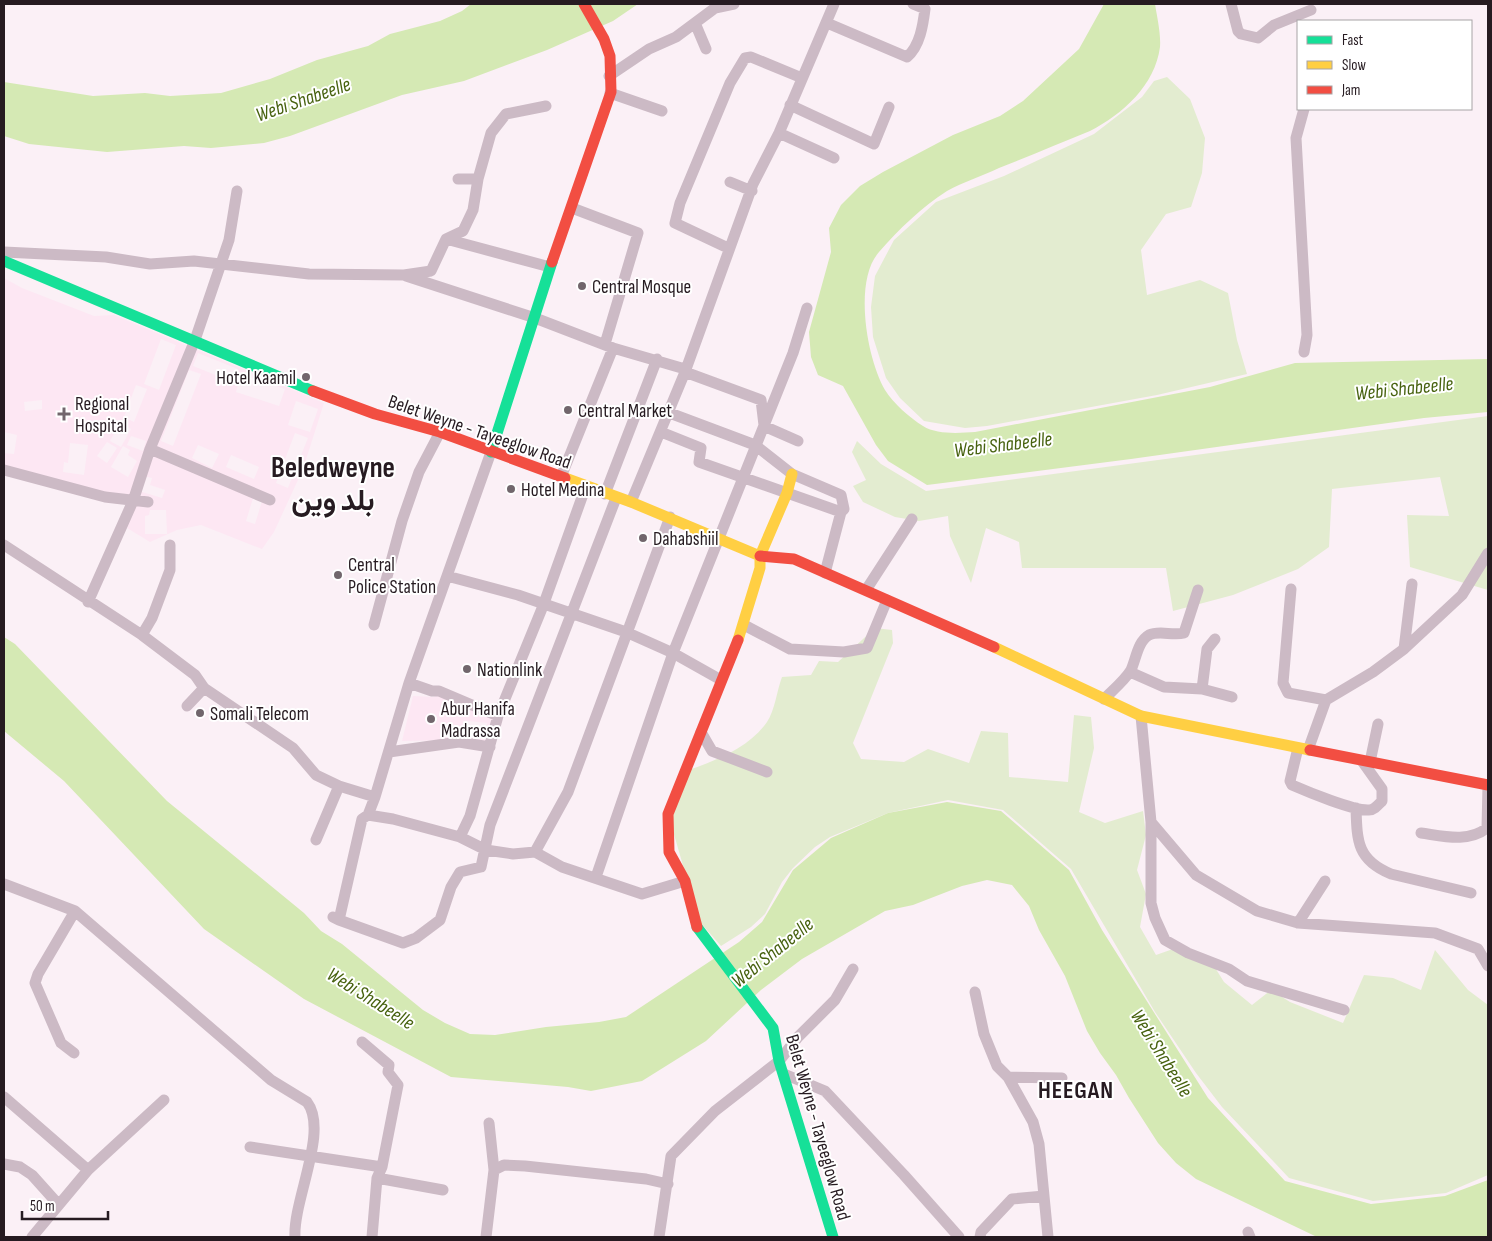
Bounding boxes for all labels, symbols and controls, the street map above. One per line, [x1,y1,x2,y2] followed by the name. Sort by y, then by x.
[1297,20,1472,110] legend
[1342,31,1364,50] text: Fast
[1342,56,1366,75] text: Slow
[253,72,354,127] water label: Webi Shabeelle
[1341,81,1360,100] text: Jam
[592,276,691,299] place label: Central Mosque
[576,280,588,292] marker: Central Mosque
[216,367,296,390] place label: Hotel Kaamil
[300,371,312,383] marker: Hotel Kaamil
[1354,372,1455,406] water label: Webi Shabeelle
[385,390,574,475] street label: Belet Weyne - Tayeeglow Road
[75,393,129,438] place label: Regional Hospital
[578,400,672,423] place label: Central Market
[562,404,574,416] marker: Central Market
[57,407,71,421] marker: Regional Hospital
[953,427,1054,463] water label: Webi Shabeelle
[271,451,395,519] district label: Beledweyne بلد وين
[521,479,604,502] place label: Hotel Medina
[505,483,517,495] marker: Hotel Medina
[653,528,718,551] place label: Dahabshiil
[637,532,649,544] marker: Dahabshiil
[348,554,436,599] place label: Central Police Station
[332,569,344,581] marker: Central Police Station
[477,659,543,682] place label: Nationlink
[461,663,473,675] marker: Nationlink
[440,698,515,743] place label: Abur Hanifa Madrassa
[210,703,309,726] place label: Somali Telecom
[194,707,206,719] marker: Somali Telecom
[425,713,437,725] marker: Abur Hanifa Madrassa
[727,912,819,993] water label: Webi Shabeelle
[322,963,419,1035] water label: Webi Shabeelle
[1125,1005,1198,1102] water label: Webi Shabeelle
[780,1032,855,1223] street label: Belet Weyne - Tayeeglow Road
[1038,1076,1114,1105] district label: HEEGAN
[22,1188,109,1220] scale bar
[30,1197,55,1216] text: 50 m

